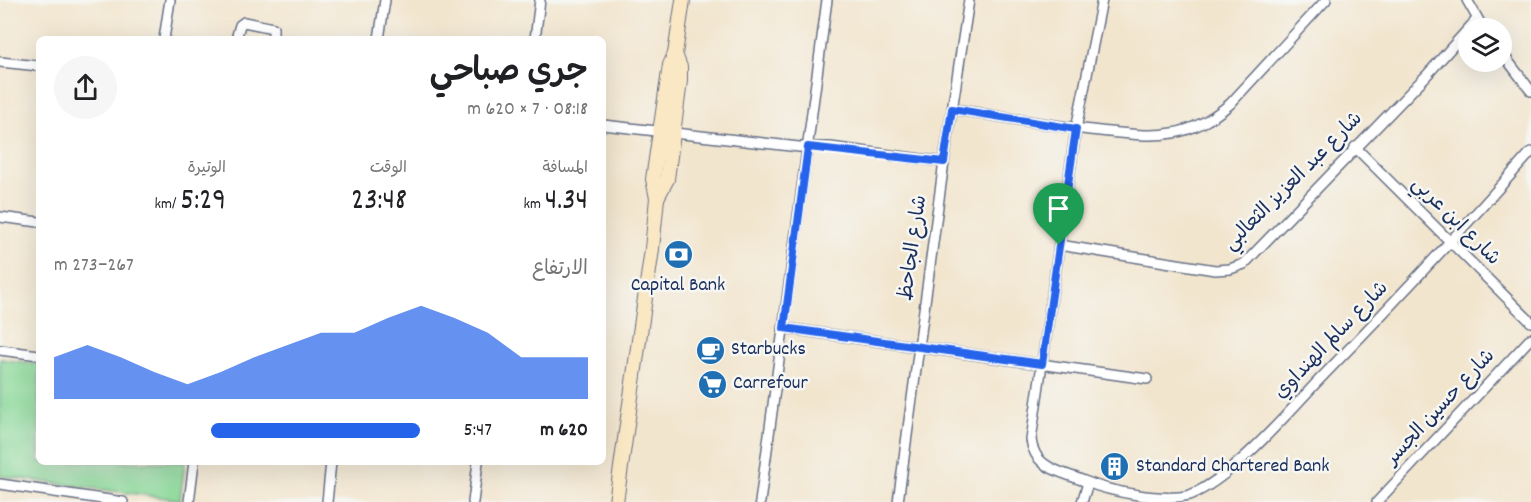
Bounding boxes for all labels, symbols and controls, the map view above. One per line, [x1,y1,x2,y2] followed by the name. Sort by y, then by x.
[1458,18,1512,72] map controls
[1458,18,1512,72] button: layers
[430,50,588,97] text: جري صباحي
[54,56,117,119] button: share
[467,96,588,124] text: 08:18 · 7 × 620 m
[1218,106,1371,259] street label: شارع عبد العزيز الثعالبي
[187,157,226,180] text: الوتيرة
[370,157,407,180] text: الوقت
[542,157,588,180] text: المسافة
[1403,171,1506,274] street label: شارع ابن عربي
[180,181,226,224] text: 5:29
[351,181,407,224] text: 23:48
[545,181,588,224] text: 4.34
[1033,183,1084,245] pin
[1042,192,1075,225] icon: arrive
[154,193,180,216] text: /km
[524,193,545,216] text: km
[893,193,935,303] street label: شارع الجاحظ
[662,239,694,271] bank icon: Capital Bank
[54,252,134,280] text: 267–273 m
[532,256,588,284] text: الارتفاع
[631,272,725,300] place label: Capital Bank
[1268,276,1396,406] street label: شارع سالم الهنداوي
[694,334,726,366] cafe icon: Starbucks
[731,336,806,364] place label: Starbucks
[1378,344,1502,474] street label: شارع حسين الجسر
[696,368,728,400] supermarket icon: Carrefour
[733,370,808,398] place label: Carrefour
[463,417,492,445] text: 5:47
[540,417,588,445] text: 620 m
[1099,451,1131,483] building icon: Standard Chartered Bank
[1136,453,1329,481] place label: Standard Chartered Bank

